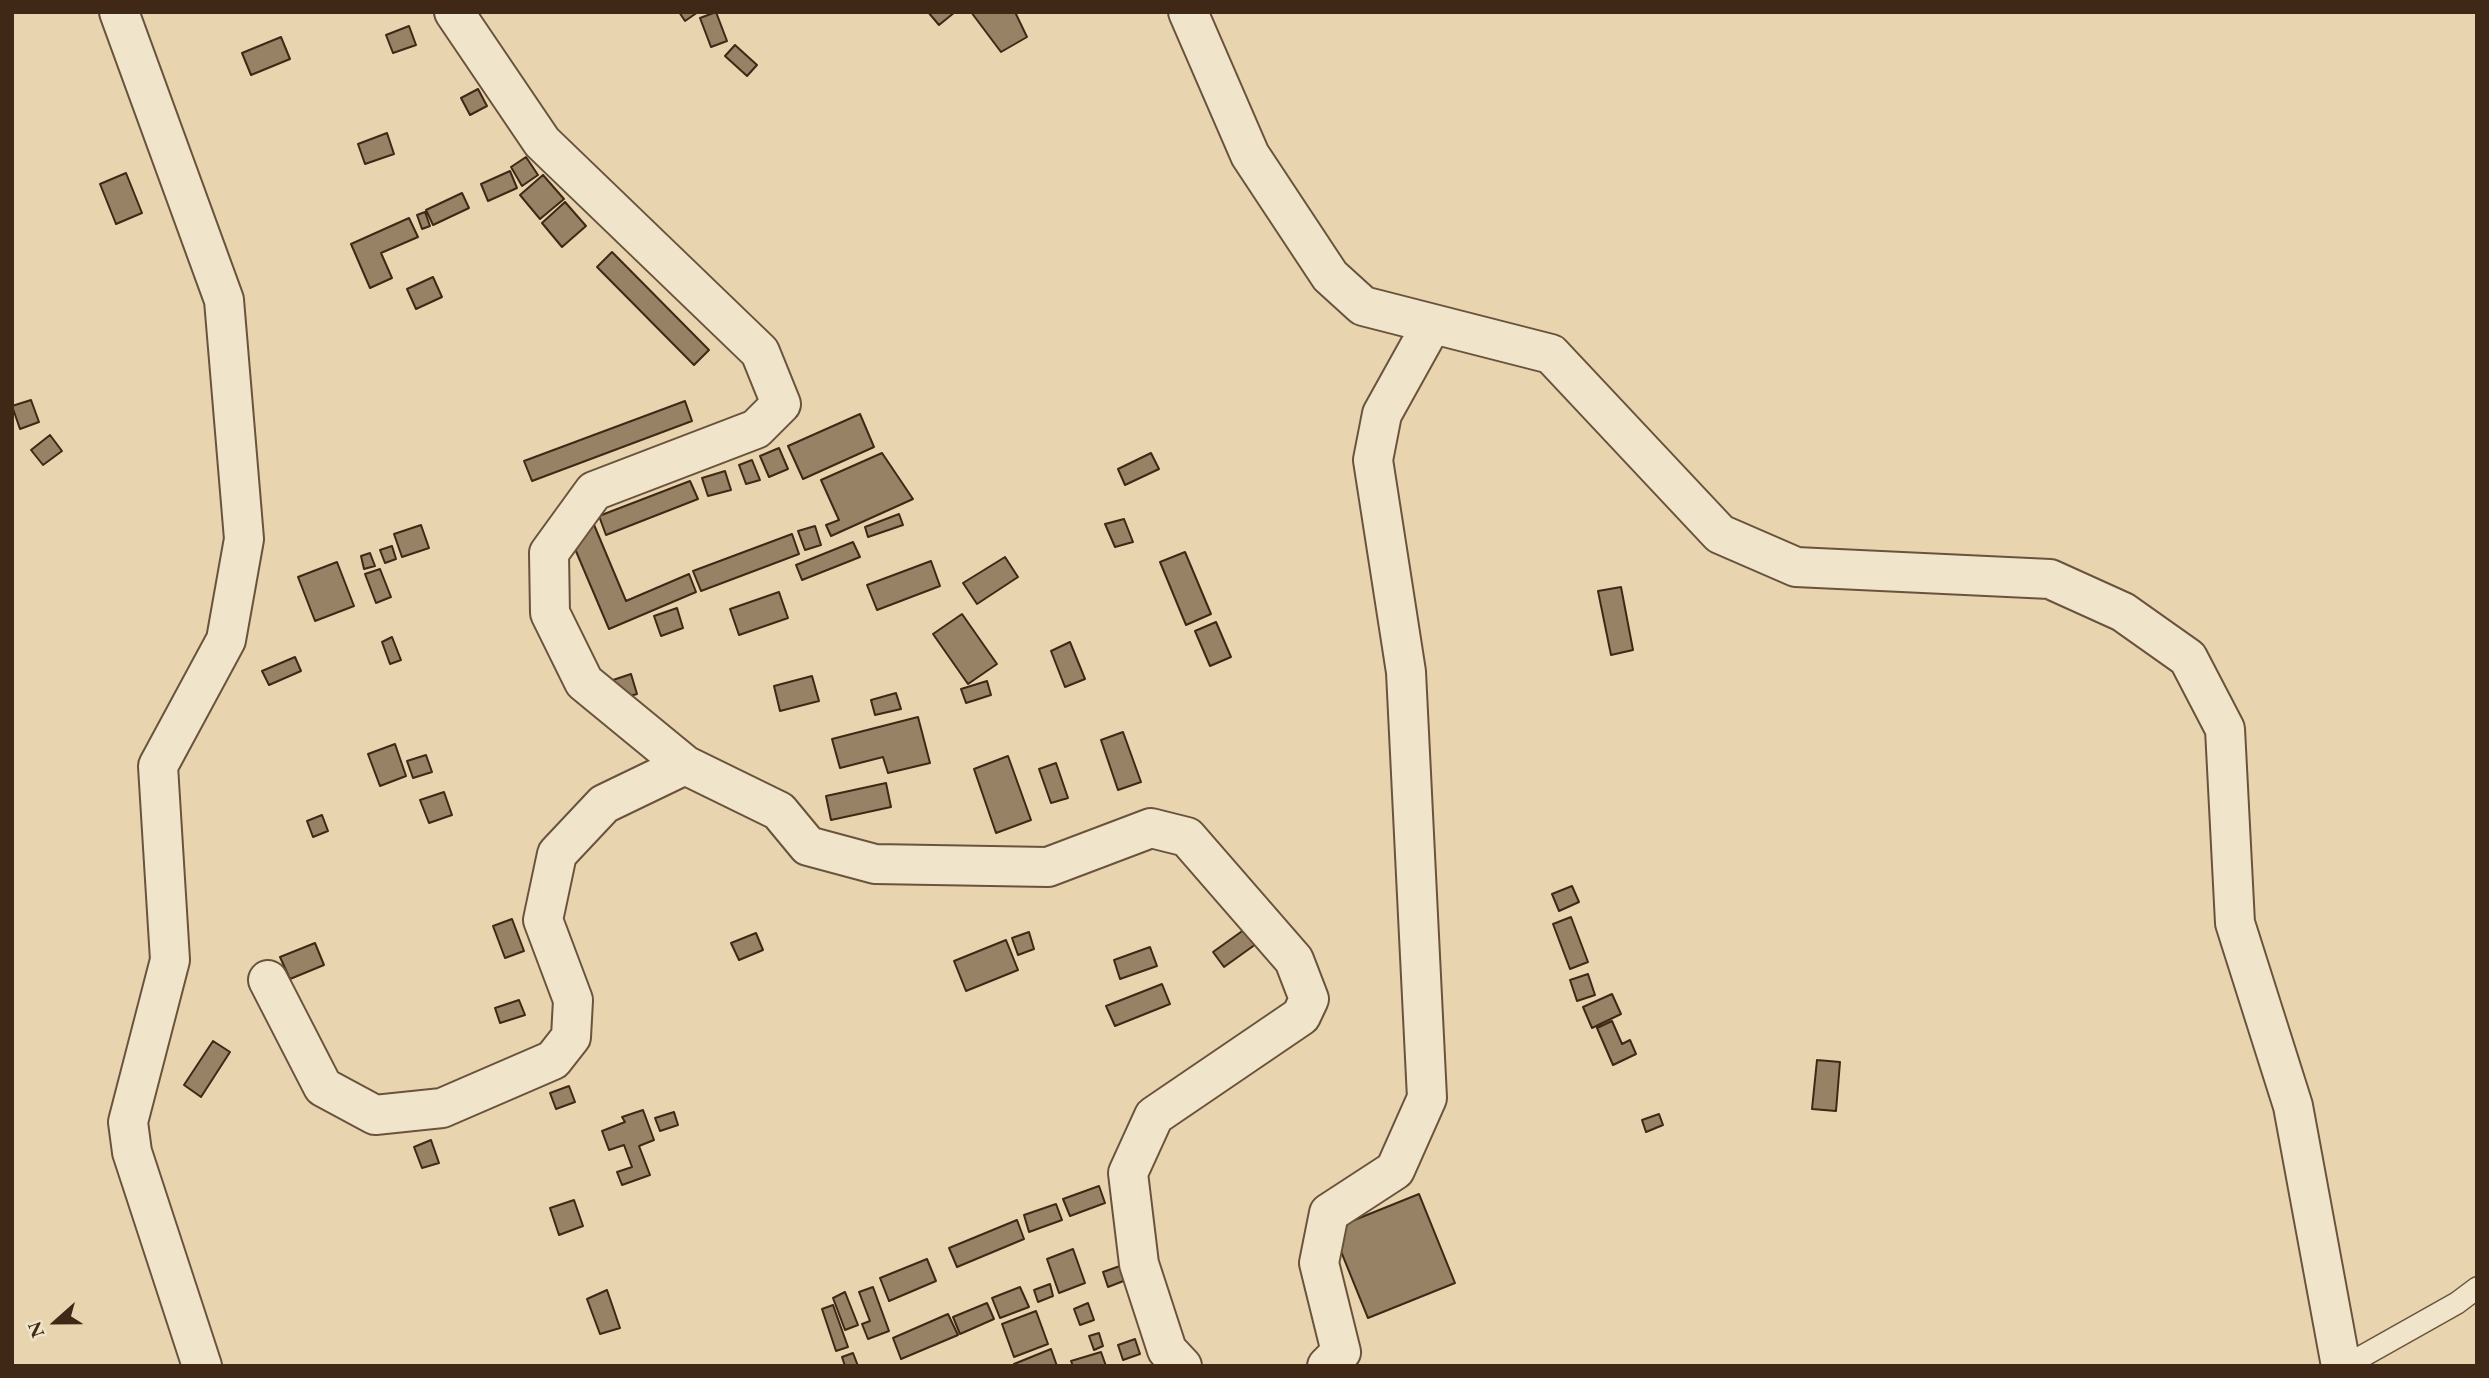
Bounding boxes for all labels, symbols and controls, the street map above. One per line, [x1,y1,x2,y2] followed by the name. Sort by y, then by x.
[21,1287,91,1357] north arrow
[22,1318,50,1341] text: N

